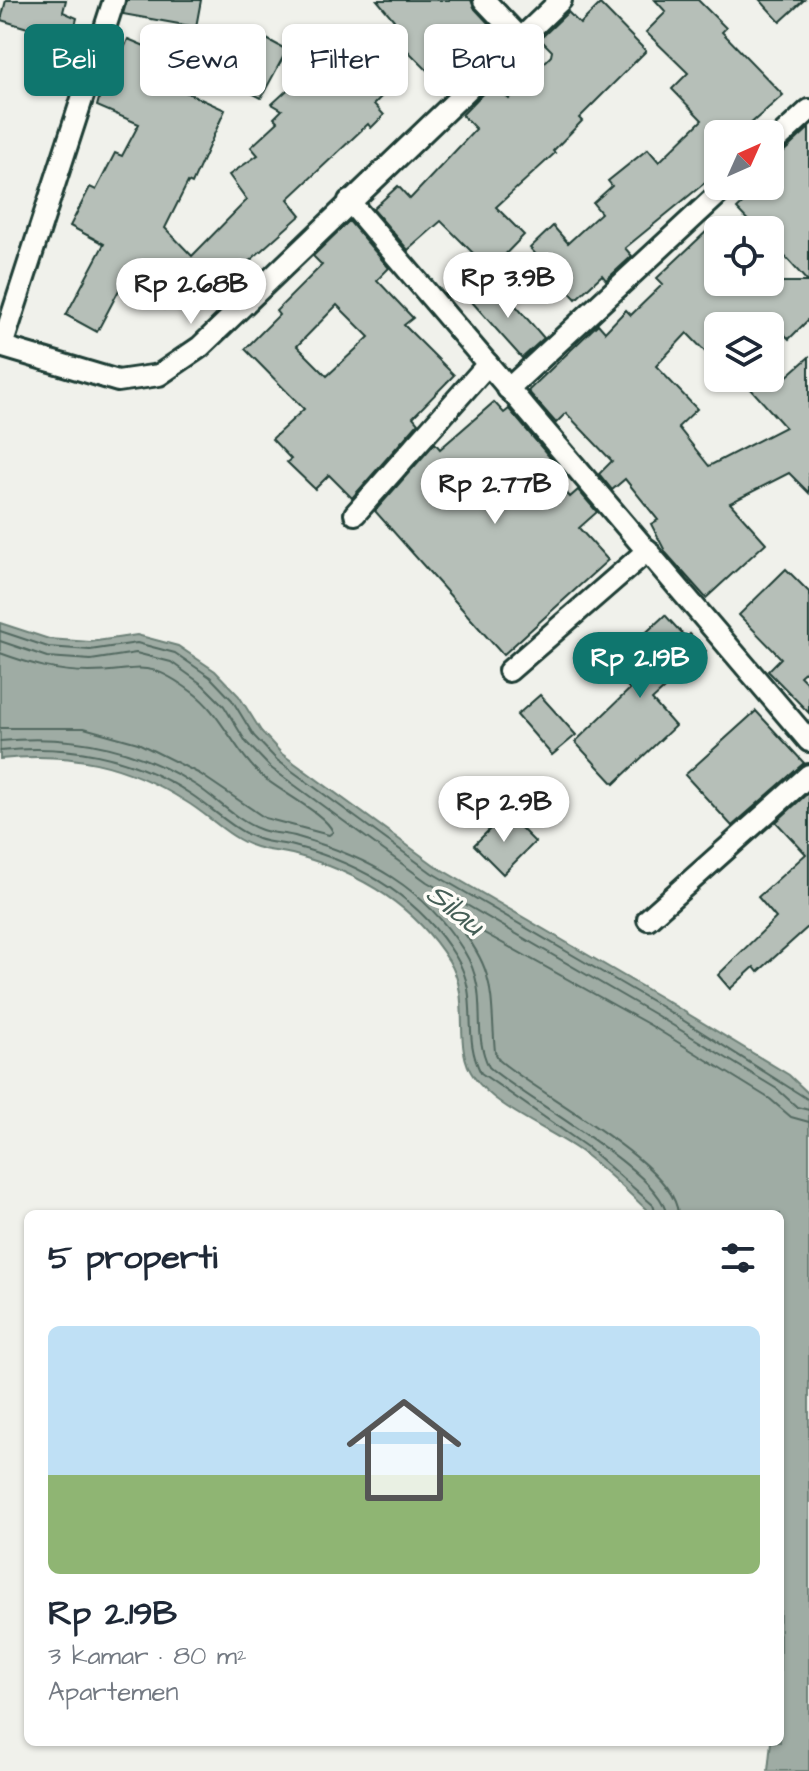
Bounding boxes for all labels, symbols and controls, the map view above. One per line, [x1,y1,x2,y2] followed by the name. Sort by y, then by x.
[24,24,124,96] chip: Beli
[140,24,266,96] chip: Sewa
[282,24,408,96] chip: Filter
[424,24,544,96] chip: Baru
[704,120,784,200] north arrow
[704,120,784,392] map controls
[704,216,784,296] button: locate
[434,252,582,320] pin: Rp 3.9B
[108,258,274,326] pin: Rp 2.68B
[461,260,555,296] text: Rp 3.9B
[134,266,248,302] text: Rp 2.68B
[704,312,784,392] button: layers
[412,458,578,526] pin: Rp 2.77B
[439,466,551,502] text: Rp 2.77B
[557,632,723,700] pin: Rp 2.19B
[591,640,689,676] text: Rp 2.19B
[430,776,578,844] pin: Rp 2.9B
[456,784,552,820] text: Rp 2.9B
[416,872,495,948] water label: Silau
[48,1234,217,1282] text: 5 properti
[716,1236,760,1280] icon: filters
[332,1378,476,1522] icon: home
[48,1590,177,1638] text: Rp 2.19B
[48,1638,247,1674] text: 3 kamar · 80 m²
[48,1674,179,1710] text: Apartemen

